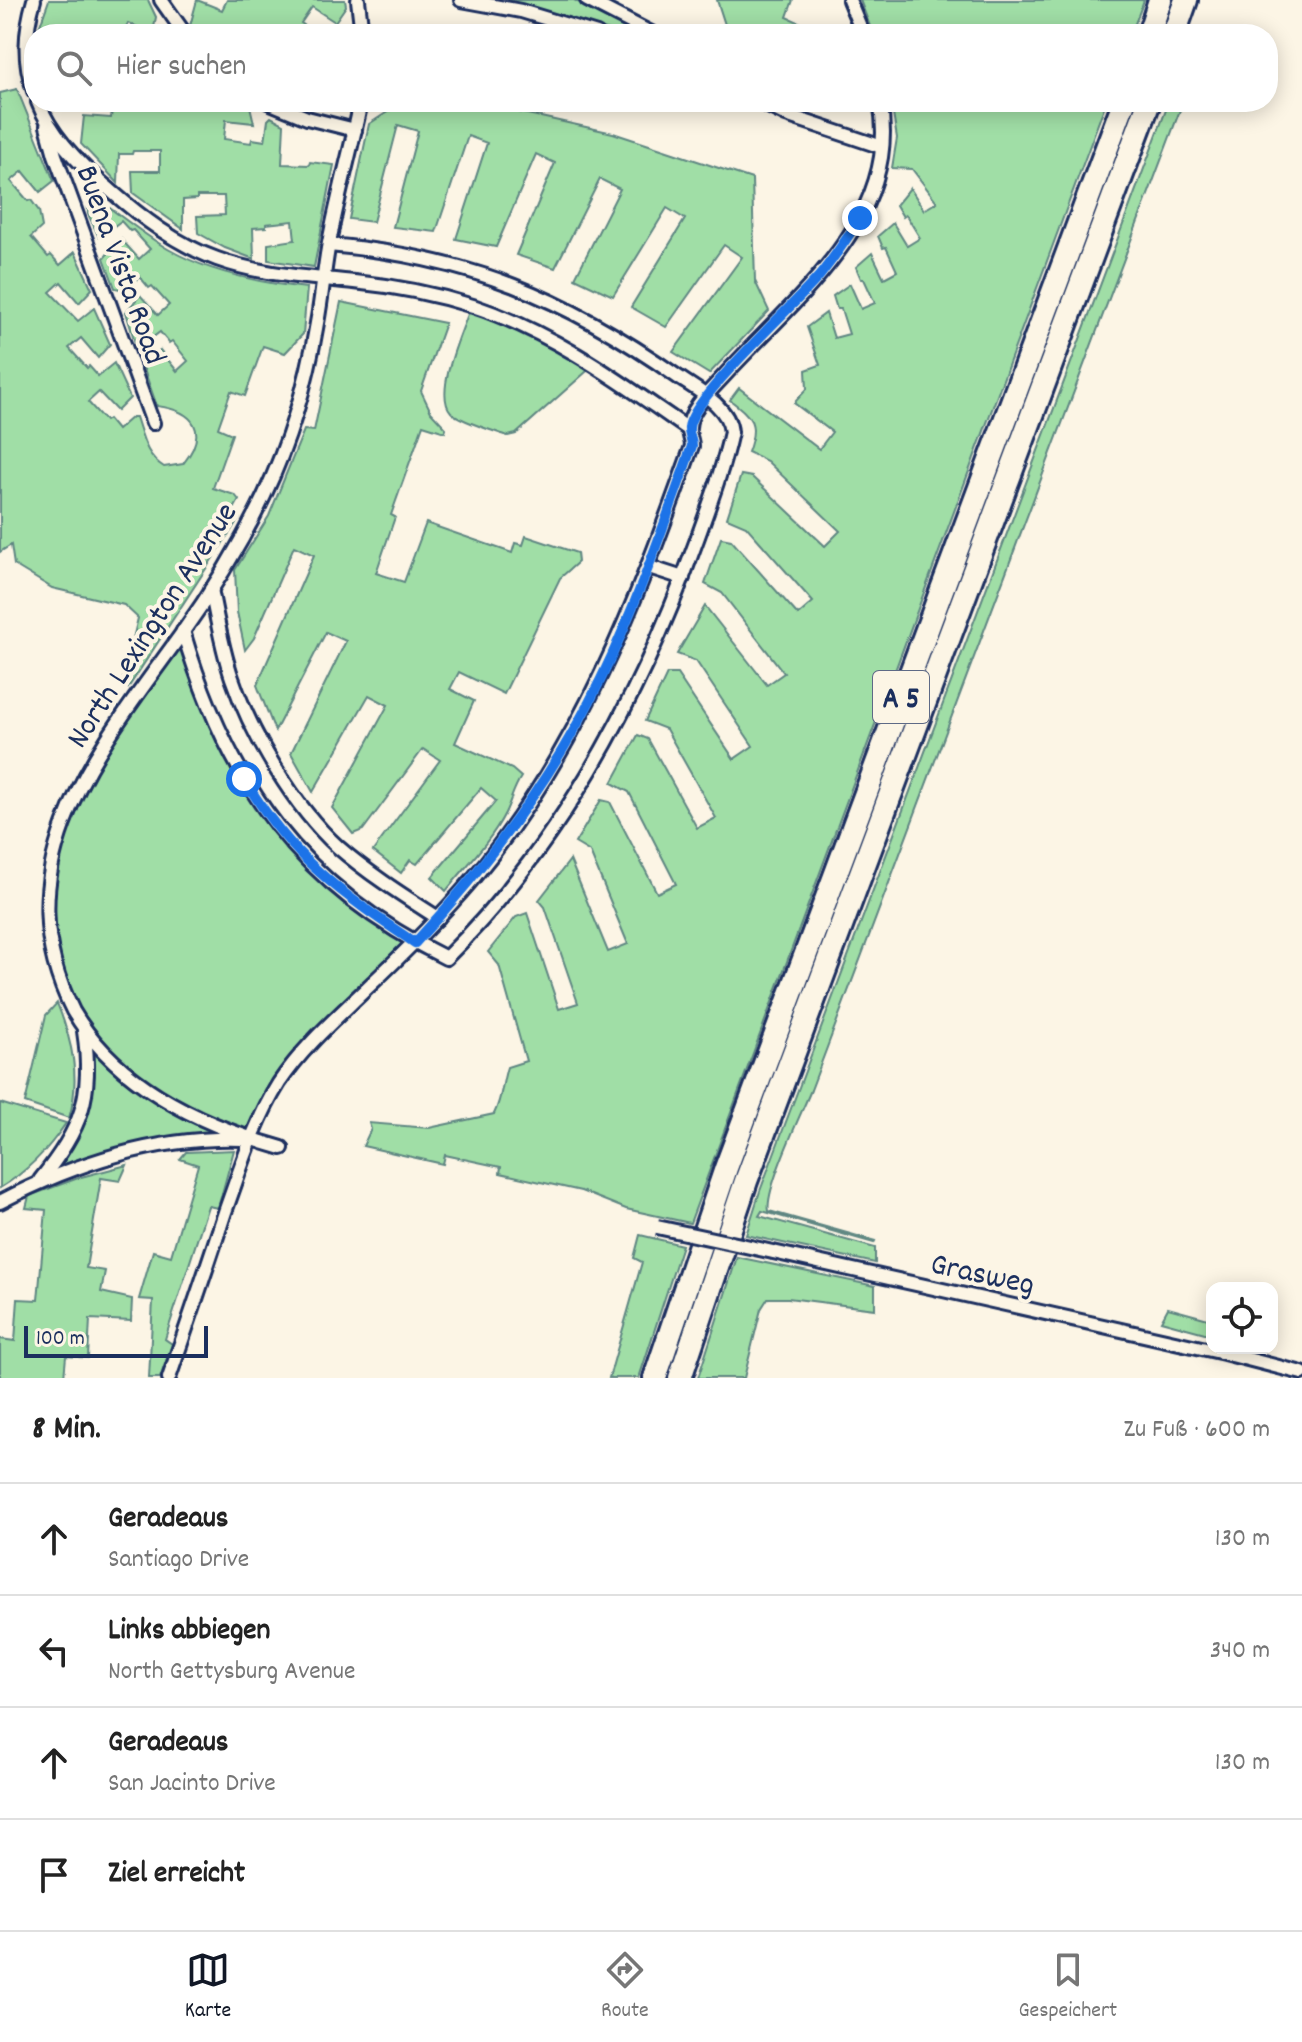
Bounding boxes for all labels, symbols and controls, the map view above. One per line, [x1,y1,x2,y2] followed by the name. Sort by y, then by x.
[24,24,1278,112] search box
[52,46,96,90] icon: search
[116,47,246,90] text: Hier suchen
[61,160,176,372] street label: Buena Vista Road
[842,200,878,236] route end
[57,495,251,759] street label: North Lexington Avenue
[873,671,929,723] road number: A 5
[226,761,262,797] route start
[926,1243,1038,1310] street label: Grasweg
[1206,1282,1278,1354] map controls
[1206,1282,1278,1354] button: locate
[24,1322,208,1358] scale bar
[36,1324,85,1355] text: 100 m
[32,1406,101,1455] text: 8 Min.
[1123,1412,1270,1449] text: Zu Fuß · 600 m
[108,1499,228,1542] text: Geradeaus
[32,1517,76,1561] icon: ahead
[1215,1521,1270,1558] text: 130 m
[108,1542,249,1579] text: Santiago Drive
[108,1611,270,1654] text: Links abbiegen
[32,1629,76,1673] icon: left
[1210,1633,1270,1670] text: 340 m
[108,1654,355,1691] text: North Gettysburg Avenue
[108,1723,228,1766] text: Geradeaus
[32,1741,76,1785] icon: ahead
[1215,1745,1270,1782] text: 130 m
[108,1766,276,1803] text: San Jacinto Drive
[32,1853,76,1897] icon: arrive
[108,1854,245,1897] text: Ziel erreicht
[185,1948,231,2027] tab: Karte
[601,1948,649,2027] tab: Route
[1018,1948,1117,2027] tab: Gespeichert

